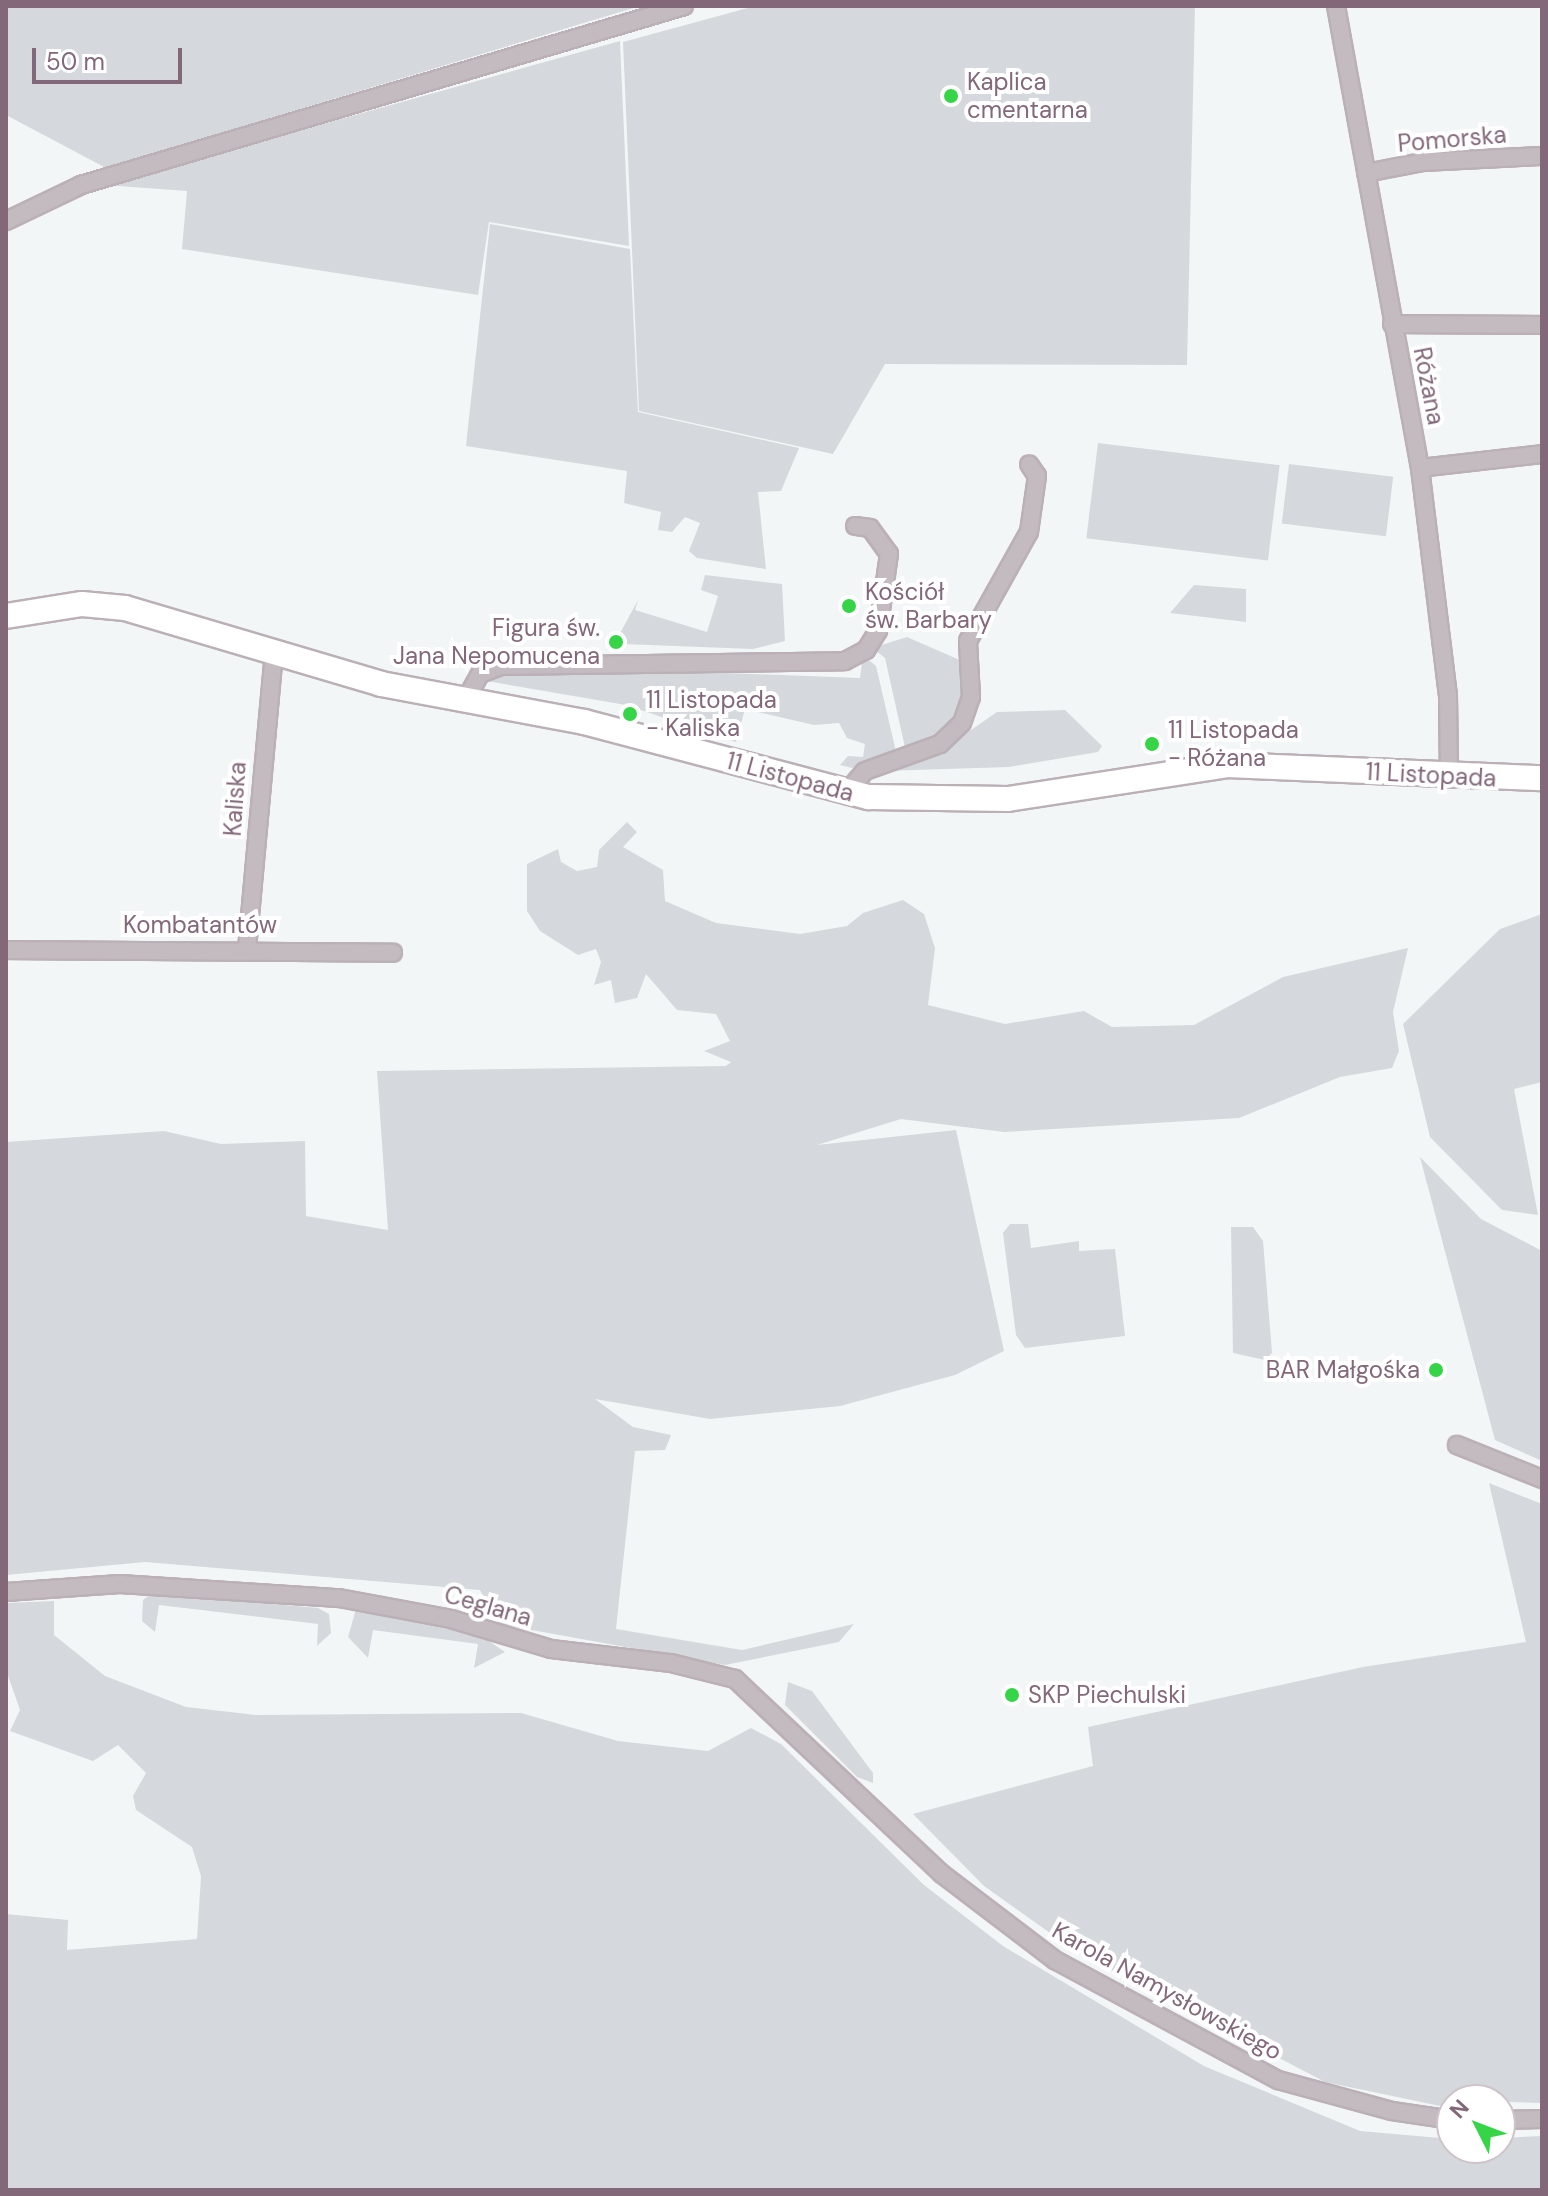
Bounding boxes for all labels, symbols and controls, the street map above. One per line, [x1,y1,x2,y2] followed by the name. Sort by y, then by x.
[36,32,186,82] scale bar
[46,46,105,77] text: 50 m
[967,68,1088,124] place label: Kaplica cmentarna
[942,87,960,105] marker: Kaplica cmentarna
[1396,120,1508,158] street label: Pomorska
[1407,345,1451,427] street label: Różana
[865,578,992,634] place label: Kościół św. Barbary
[840,597,858,615] marker: Kościół św. Barbary
[393,614,600,670] place label: Figura św. Jana Nepomucena
[607,633,625,651] marker: Figura św. Jana Nepomucena
[646,686,777,742] place label: 11 Listopada - Kaliska
[621,705,639,723] marker: 11 Listopada - Kaliska
[1168,716,1299,772] place label: 11 Listopada - Różana
[1143,735,1161,753] marker: 11 Listopada - Różana
[723,746,857,808] street label: 11 Listopada
[1365,757,1497,793] street label: 11 Listopada
[218,761,252,837] street label: Kaliska
[123,911,277,939] street label: Kombatantów
[1266,1356,1420,1384] place label: BAR Małgośka
[1427,1361,1445,1379] marker: BAR Małgośka
[441,1580,535,1632] street label: Ceglana
[1028,1681,1186,1709] place label: SKP Piechulski
[1003,1686,1021,1704] marker: SKP Piechulski
[1047,1916,1287,2066] street label: Karola Namysłowskiego
[1436,2084,1516,2164] north arrow
[1443,2093,1475,2125] text: N

